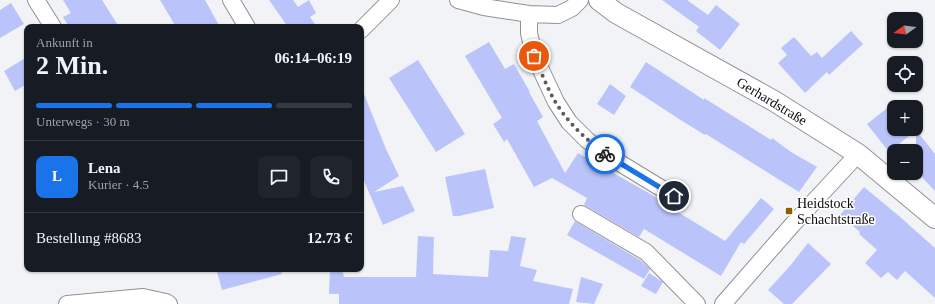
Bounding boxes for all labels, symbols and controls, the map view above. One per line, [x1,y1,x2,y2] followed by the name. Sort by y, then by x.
[887,12,923,48] north arrow
[887,12,923,180] map controls
[36,35,93,50] text: Ankunft in
[517,39,551,73] pin
[523,45,545,67] icon: bag
[275,50,352,66] text: 06:14–06:19
[36,51,108,80] text: 2 Min.
[887,56,923,92] button: locate
[734,75,810,128] street label: Gerhardstraße
[887,100,923,136] button: +
[36,114,130,129] text: Unterwegs · 30 m
[585,134,625,174] courier
[594,143,616,165] icon: bike
[887,144,923,180] button: −
[258,156,300,198] button: chat
[310,156,352,198] button: phone
[88,160,121,176] text: Lena
[52,168,62,184] text: L
[88,177,149,192] text: Kurier · 4.5
[657,179,691,213] pin
[663,185,685,207] icon: home
[797,196,875,227] place label: Heidstock Schachtstraße
[784,206,794,216] marker: Heidstock Schachtstraße
[36,230,141,246] text: Bestellung #8683
[307,230,352,246] text: 12.73 €

